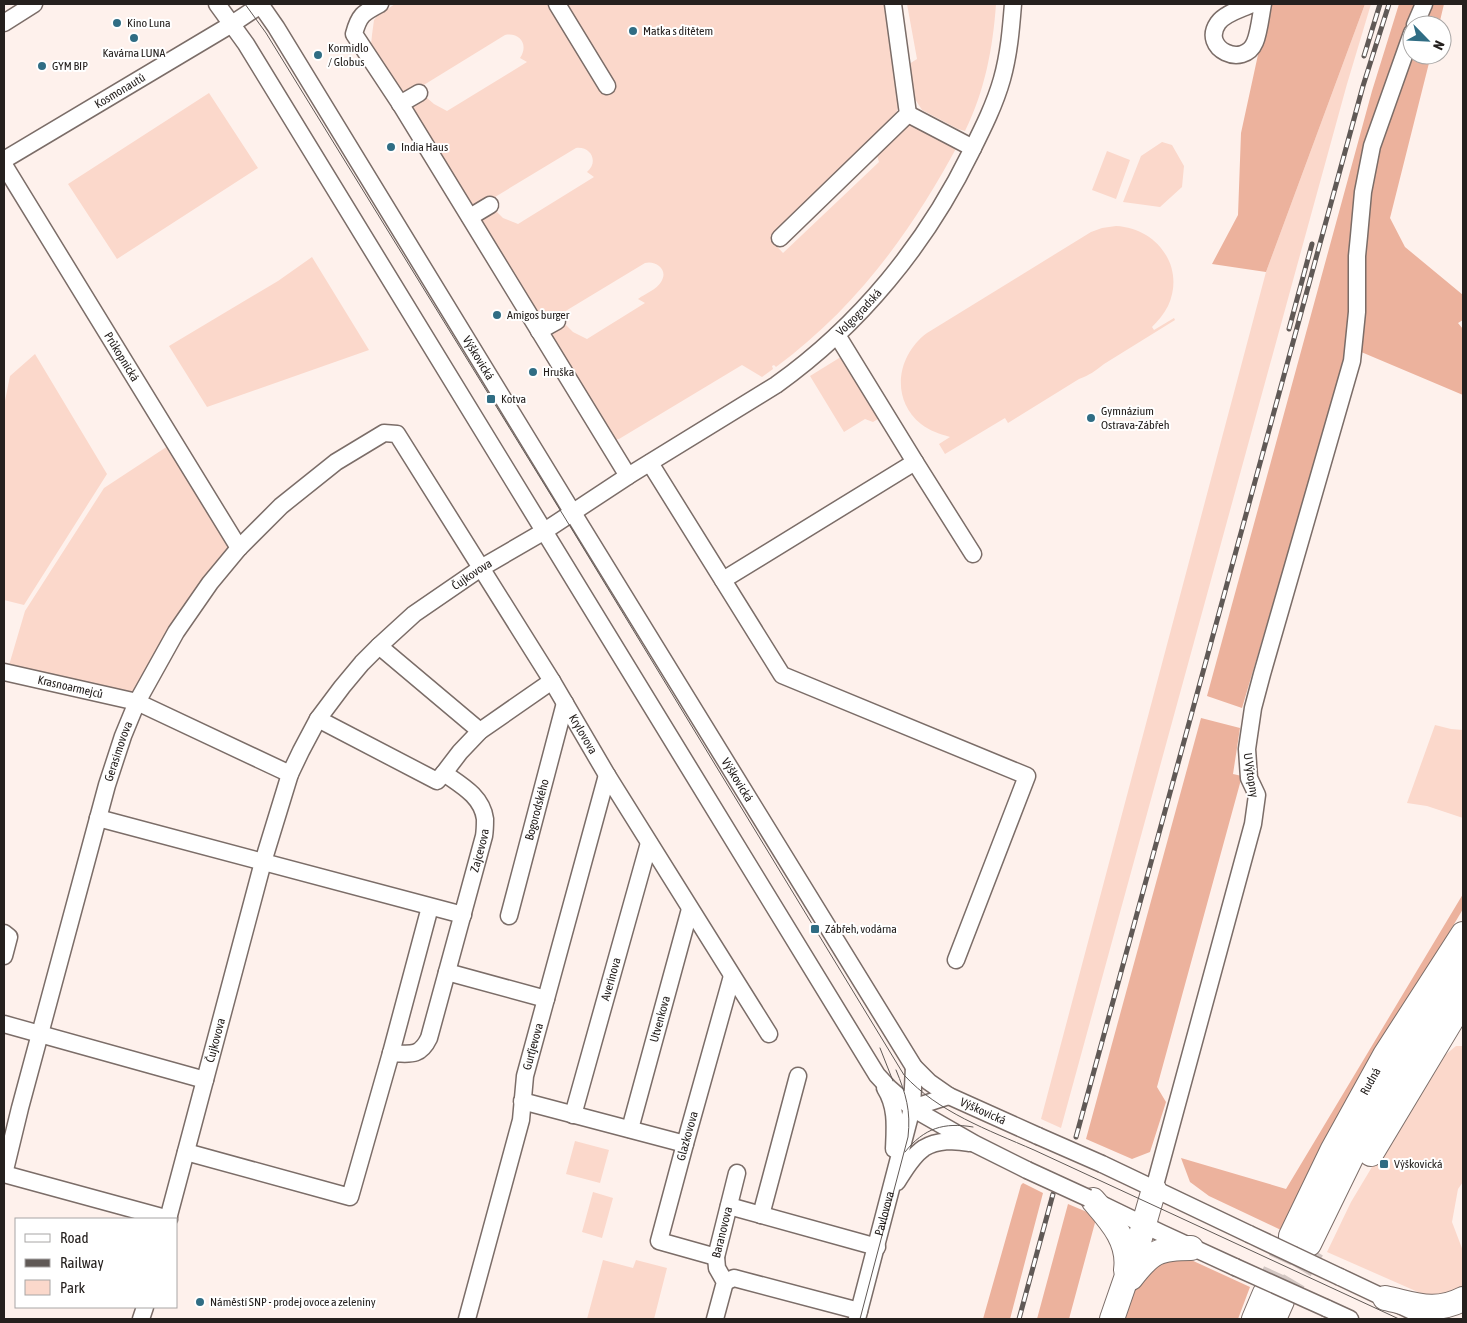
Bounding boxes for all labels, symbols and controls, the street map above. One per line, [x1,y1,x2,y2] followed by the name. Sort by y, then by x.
[1402,15,1452,65] north arrow
[127,16,171,30] place label: Kino Luna
[111,17,123,29] marker: Kino Luna
[643,24,713,38] place label: Matka s dítětem
[627,25,639,37] marker: Matka s dítětem
[128,32,140,44] marker: Kavárna LUNA
[1430,38,1448,52] text: N
[328,41,369,69] place label: Kormidlo / Globus
[103,46,166,60] place label: Kavárna LUNA
[312,49,324,61] marker: Kormidlo / Globus
[52,59,88,73] place label: GYM BIP
[36,60,48,72] marker: GYM BIP
[92,70,148,111] street label: Kosmonautů
[401,140,448,154] place label: India Haus
[385,141,397,153] marker: India Haus
[833,286,885,339] street label: Volgogradská
[507,308,570,322] place label: Amigos burger
[491,309,503,321] marker: Amigos burger
[101,329,142,384] street label: Průkopnická
[460,334,497,382] street label: Výškovická
[543,365,574,379] place label: Hruška
[527,366,539,378] marker: Hruška
[501,392,526,406] place label: Kotva
[485,393,497,405] marker: Kotva
[1101,404,1169,432] place label: Gymnázium Ostrava-Zábřeh
[1085,412,1097,424] marker: Gymnázium Ostrava-Zábřeh
[449,556,494,593] street label: Čujkovova
[36,673,105,701] street label: Krasnoarmejců
[566,712,600,756] street label: Krylovova
[102,719,135,783] street label: Gerasimovova
[1241,752,1261,798] street label: U Výtopny
[719,755,756,804] street label: Výškovická
[522,777,552,842] street label: Bogorodského
[467,828,492,874] street label: Zajcevova
[825,922,897,936] place label: Zábřeh, vodárna
[809,923,821,935] marker: Zábřeh, vodárna
[598,956,624,1002] street label: Averinova
[647,994,673,1044] street label: Utvenkova
[203,1017,228,1064] street label: Čujkovova
[520,1021,546,1071] street label: Gurťjevova
[1357,1065,1384,1097] street label: Rudná
[958,1095,1008,1128] street label: Výškovická
[674,1110,701,1162] street label: Glazkovova
[1394,1157,1443,1171] place label: Výškovická
[1378,1158,1390,1170] marker: Výškovická
[872,1190,897,1237] street label: Pavlovova
[709,1205,735,1259] street label: Baranovova
[15,1218,178,1308] legend
[60,1229,89,1246] text: Road
[60,1254,104,1271] text: Railway
[60,1279,85,1296] text: Park
[210,1295,376,1309] place label: Náměstí SNP - prodej ovoce a zeleniny
[194,1296,206,1308] marker: Náměstí SNP - prodej ovoce a zeleniny

